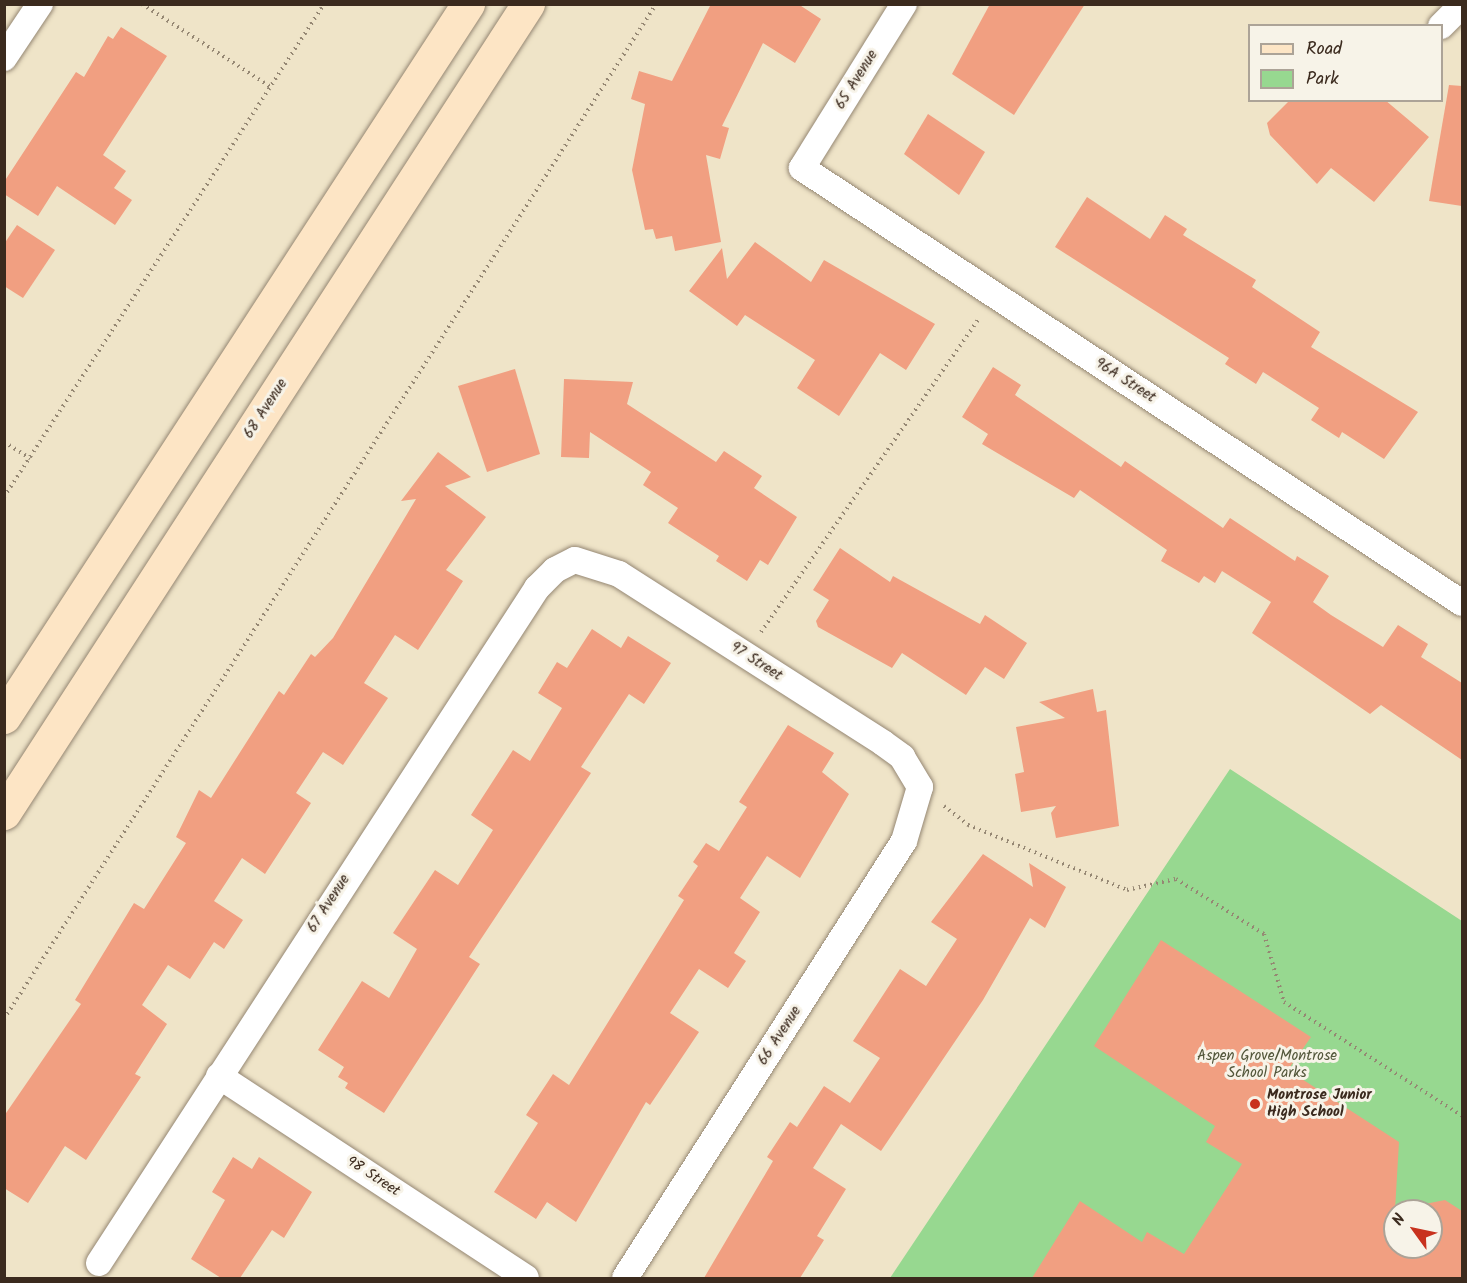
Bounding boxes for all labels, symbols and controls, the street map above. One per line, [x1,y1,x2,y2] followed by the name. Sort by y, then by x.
[1248,24,1443,102] legend
[1306,35,1342,64] text: Road
[832,47,882,113] street label: 65 Avenue
[1306,65,1339,94] text: Park
[1091,355,1159,407] street label: 96A Street
[240,376,292,442] street label: 68 Avenue
[727,639,785,685] street label: 97 Street
[304,872,354,936] street label: 67 Avenue
[754,1003,806,1069] street label: 66 Avenue
[1197,1047,1337,1082] park label: Aspen Grove/Montrose School Parks
[1267,1086,1372,1121] place label: Montrose Junior High School
[1248,1097,1262,1111] marker: Montrose Junior High School
[343,1153,403,1201] street label: 98 Street
[1383,1199,1443,1259] north arrow
[1386,1209,1412,1231] text: N

